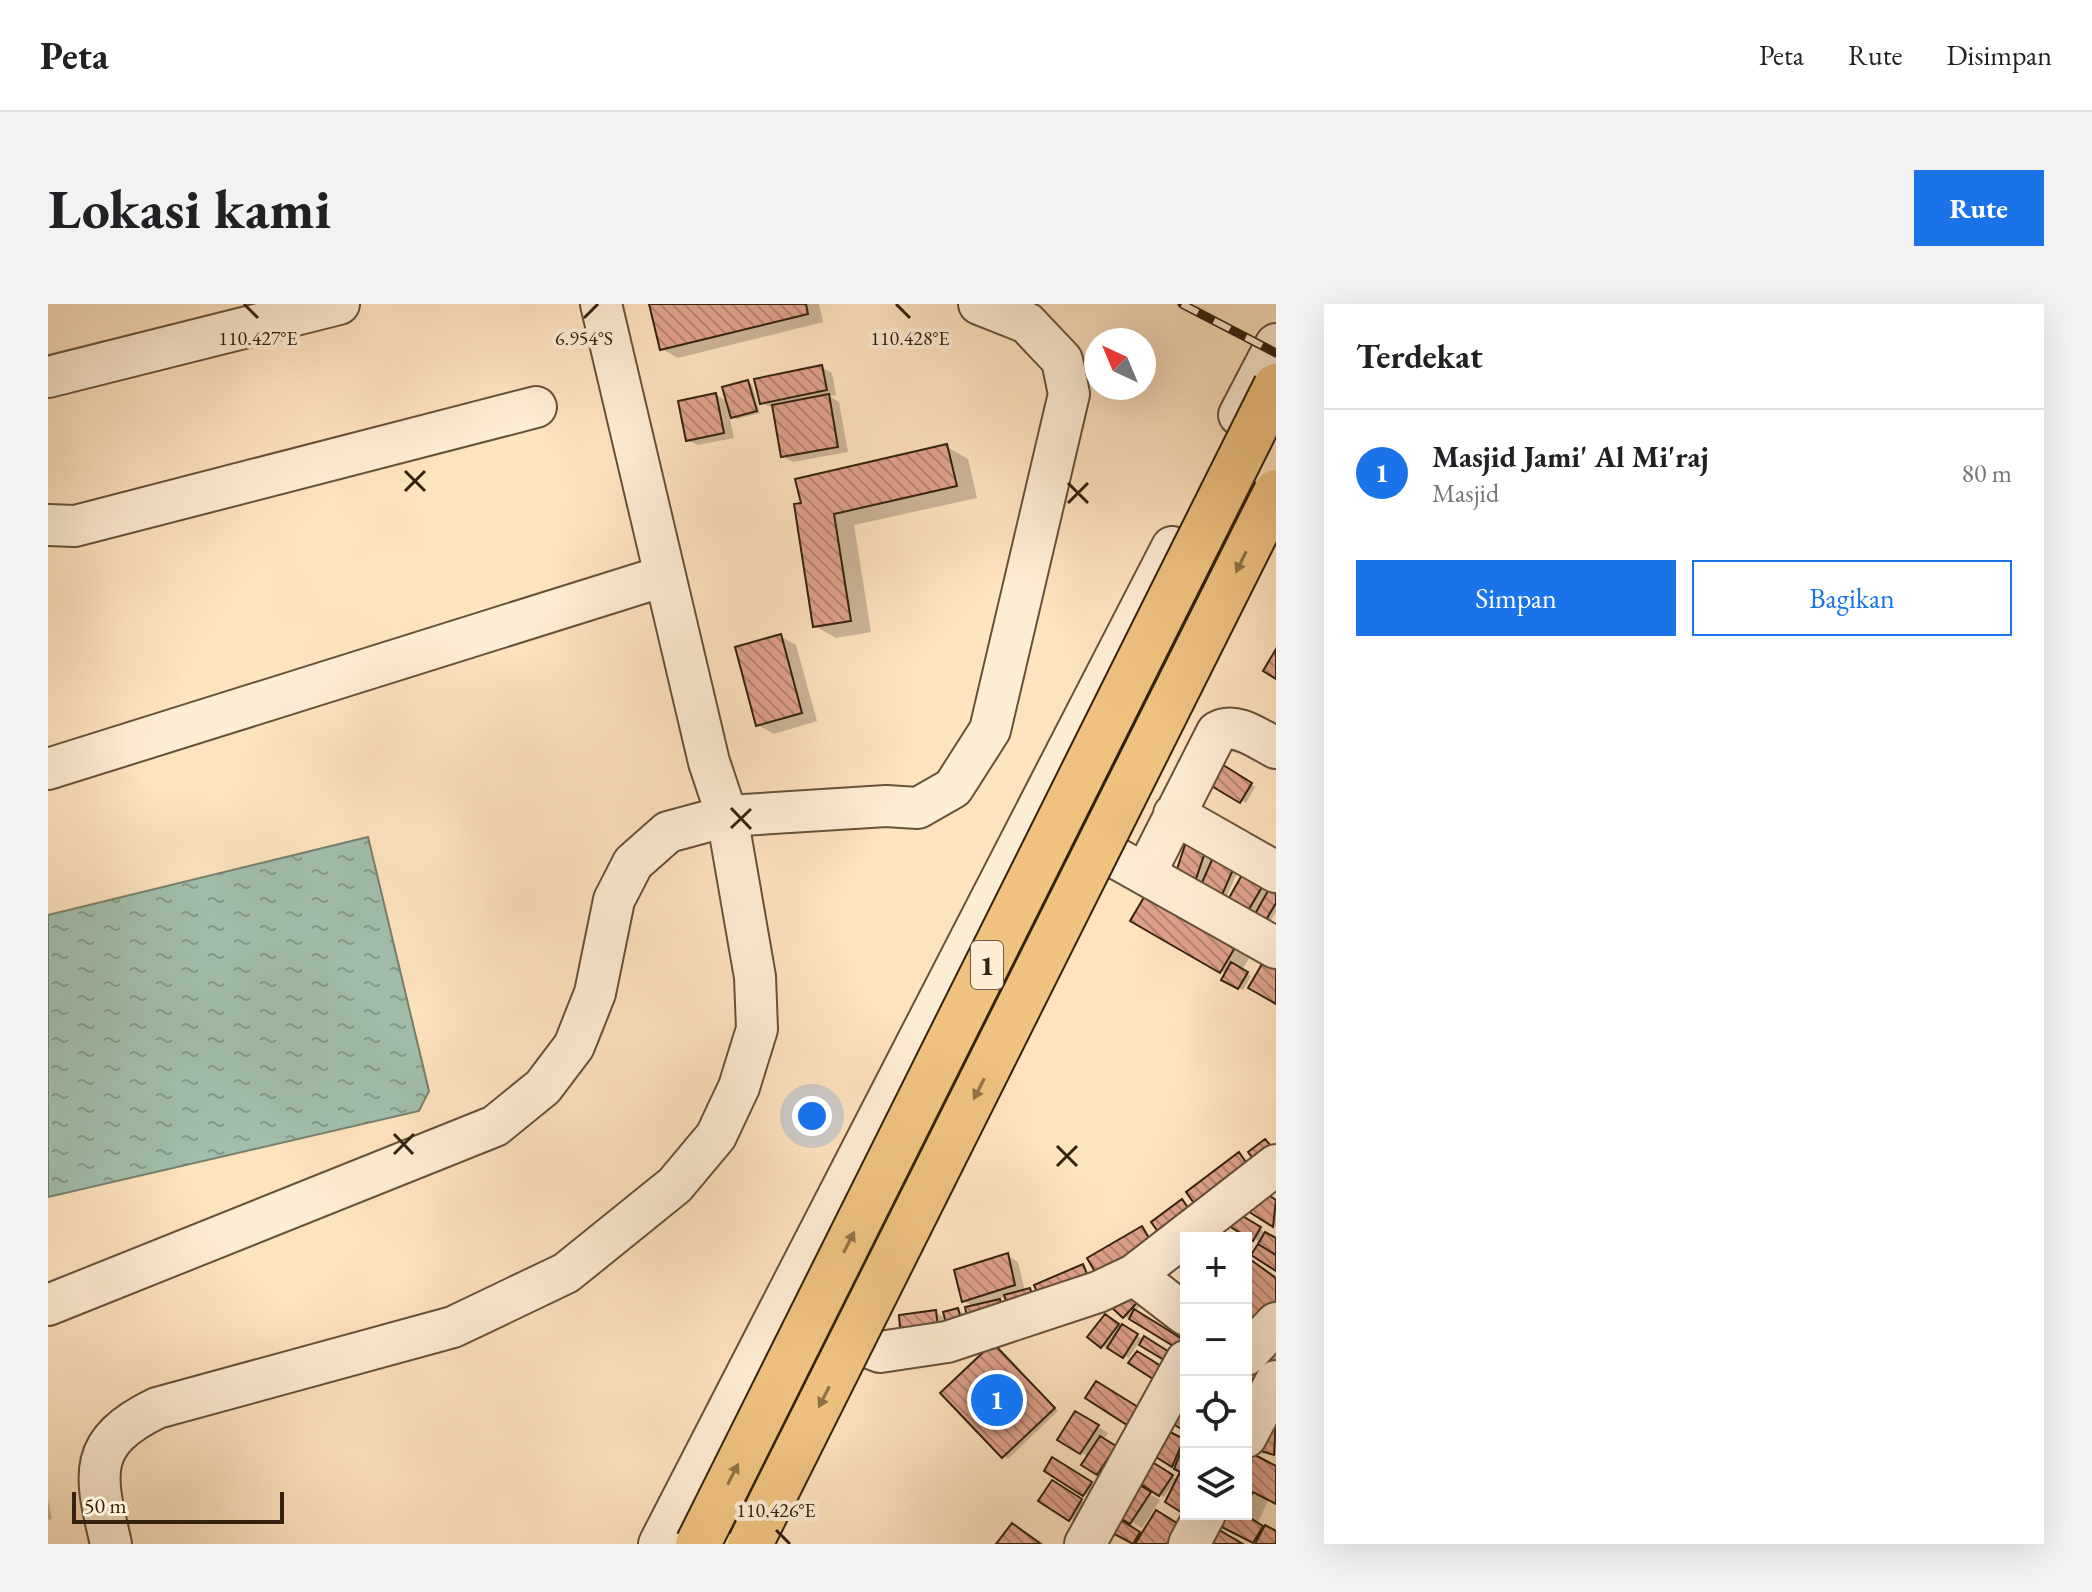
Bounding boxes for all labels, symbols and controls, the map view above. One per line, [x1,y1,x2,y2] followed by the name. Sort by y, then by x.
[40,31,109,80] text: Peta
[1759,37,1804,73] text: Peta
[1848,37,1902,73] text: Rute
[1946,37,2052,73] text: Disimpan
[1914,170,2044,246] button: Rute
[48,172,331,245] text: Lokasi kami
[218,325,298,351] text: 110.427°E
[555,325,613,351] text: 6.954°S
[870,325,950,351] text: 110.428°E
[1084,328,1156,400] north arrow
[1356,334,1483,378] text: Terdekat
[1432,437,1709,476] text: Masjid Jami' Al Mi'raj
[1375,456,1389,490] text: 1
[1962,456,2012,490] text: 80 m
[1432,476,1499,510] text: Masjid
[1235,551,1248,574] one-way arrow
[1356,560,1676,636] button: Simpan
[1692,560,2012,636] button: Bagikan
[971,941,1003,989] road number: 1
[972,1078,986,1101] one-way arrow
[792,1096,832,1136] your location
[843,1230,856,1253] one-way arrow
[1180,1232,1252,1520] map controls
[1180,1232,1252,1304] button: +
[1180,1304,1252,1376] button: −
[971,1370,1023,1430] pin: 1
[1180,1376,1252,1448] button: locate
[817,1385,831,1408] one-way arrow
[1180,1448,1252,1520] button: layers
[727,1463,740,1486] one-way arrow
[72,1488,284,1524] scale bar
[84,1491,127,1520] text: 50 m
[736,1497,816,1523] text: 110.426°E

